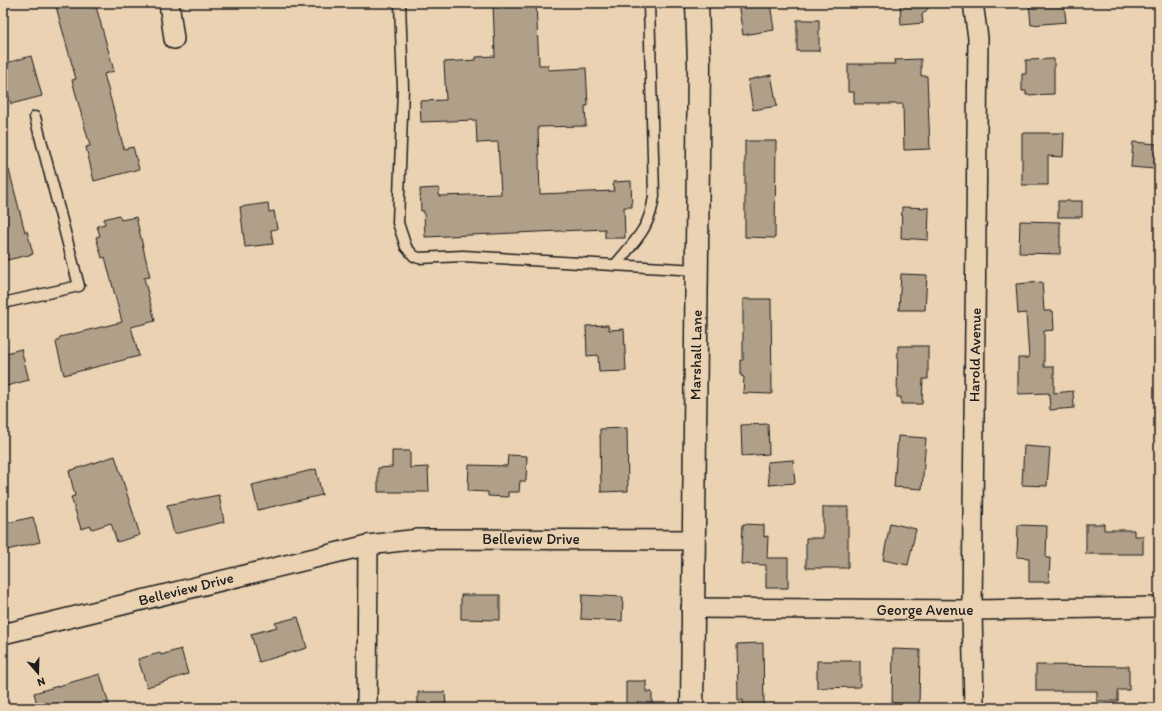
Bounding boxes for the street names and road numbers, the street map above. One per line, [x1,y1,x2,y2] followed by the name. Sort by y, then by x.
[965,308,985,402] street label: Harold Avenue
[686,310,706,400] street label: Marshall Lane
[482,530,580,548] street label: Belleview Drive
[136,568,236,610] street label: Belleview Drive
[877,601,973,619] street label: George Avenue

